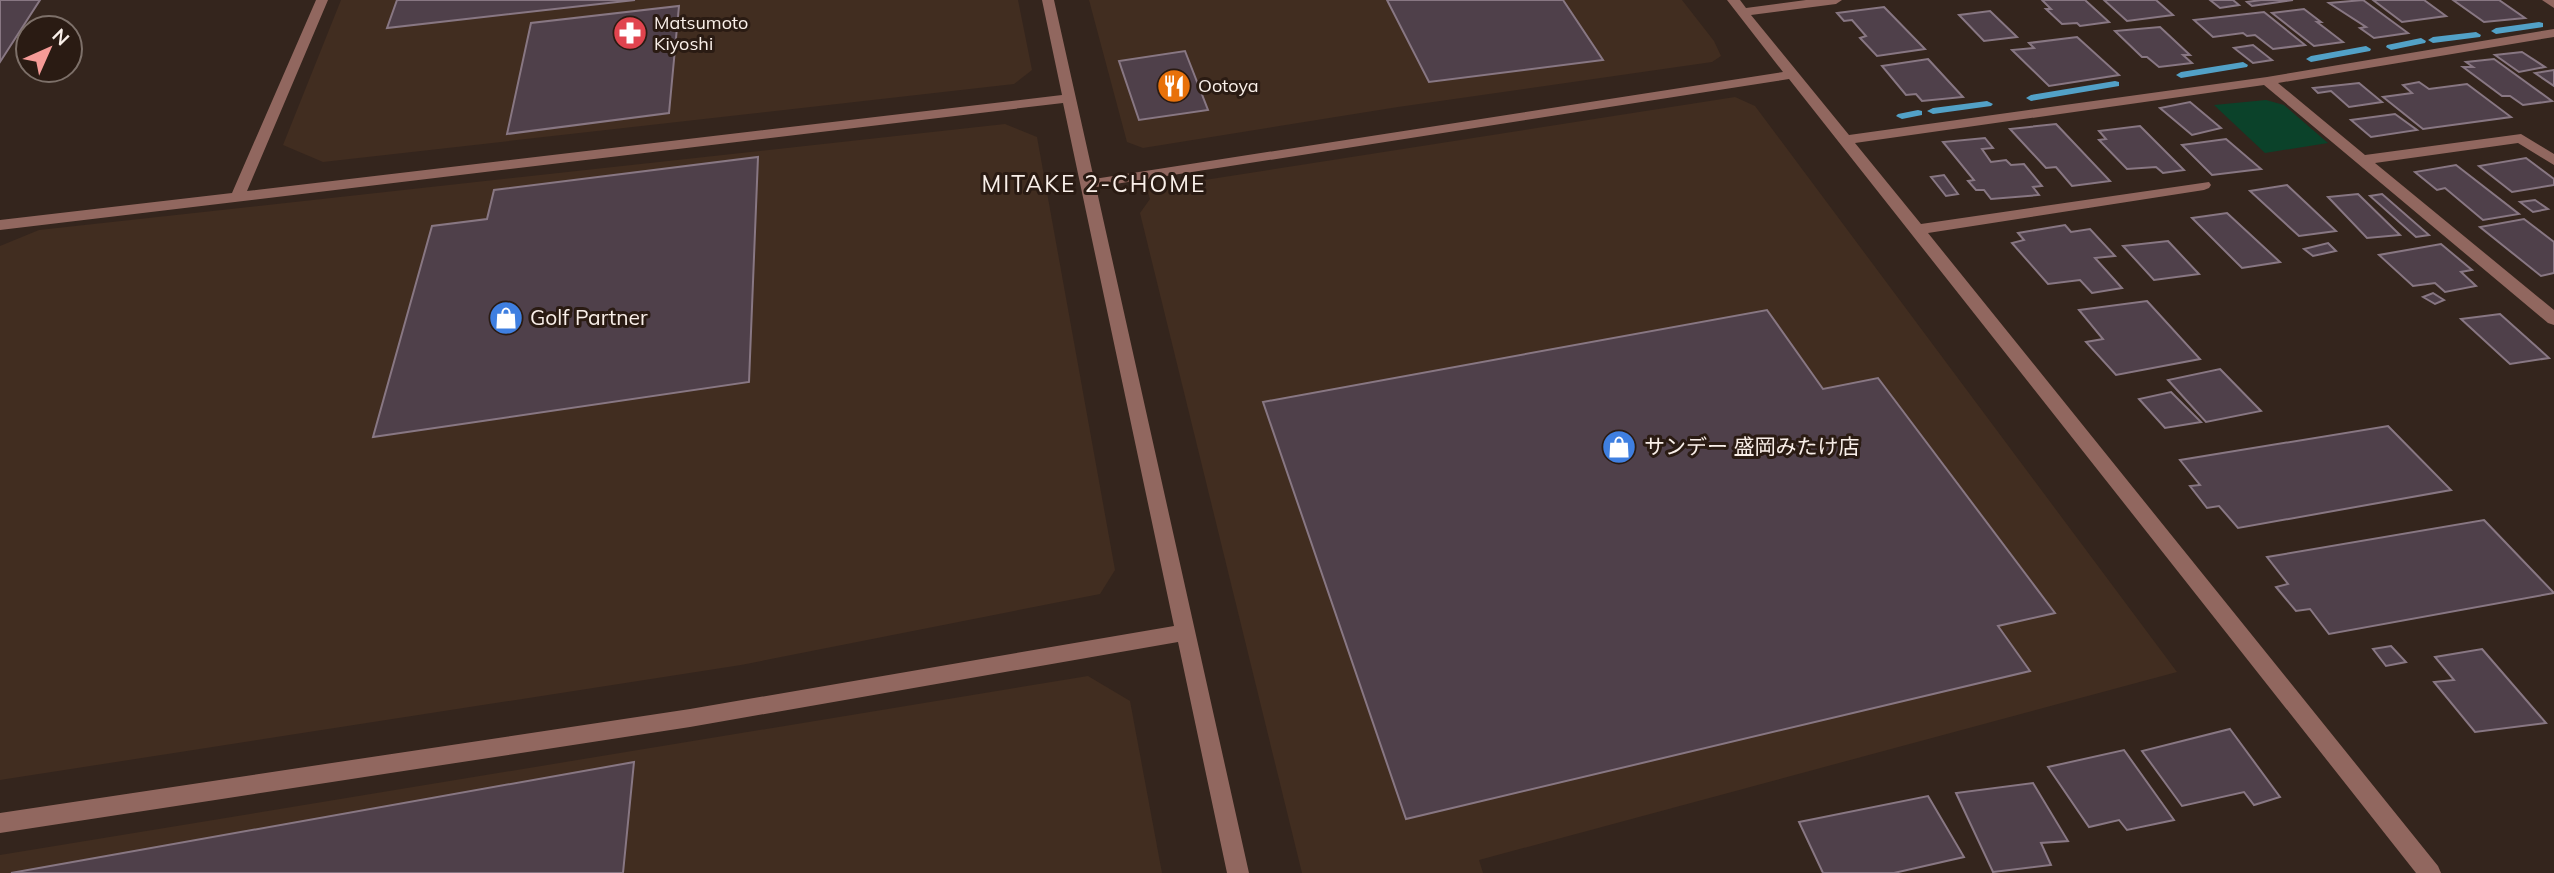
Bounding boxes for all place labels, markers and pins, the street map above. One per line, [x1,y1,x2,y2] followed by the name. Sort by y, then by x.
[654,11,748,55] place label: Matsumoto Kiyoshi
[611,14,649,52] pharmacy icon: Matsumoto Kiyoshi
[1155,67,1193,105] restaurant icon: Ootoya
[1198,74,1259,97] place label: Ootoya
[487,299,525,337] shop icon: Golf Partner
[530,304,648,330] place label: Golf Partner
[1600,428,1638,466] shop icon: サンデー 盛岡みたけ店
[1644,433,1859,459] place label: サンデー 盛岡みたけ店

